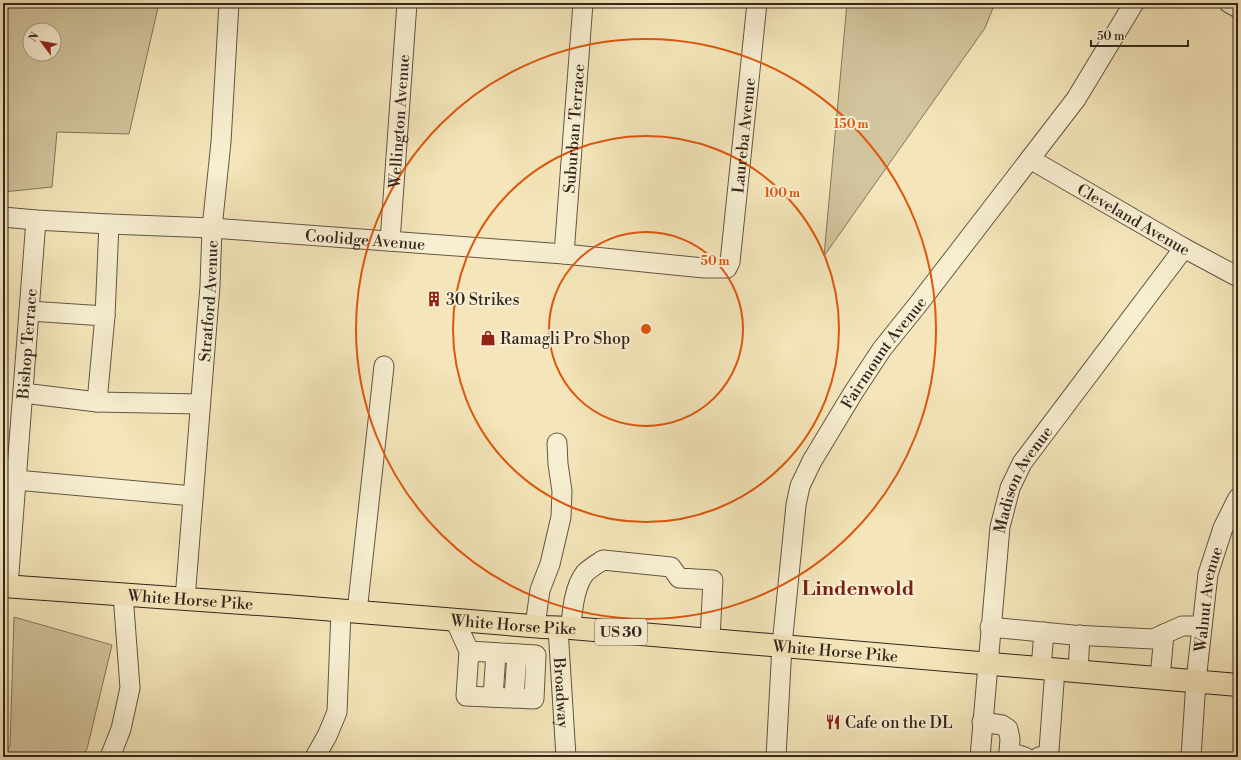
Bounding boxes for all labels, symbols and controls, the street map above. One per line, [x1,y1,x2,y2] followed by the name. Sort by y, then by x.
[22,22,62,62] north arrow
[1091,22,1188,48] scale bar
[1097,29,1125,44] text: 50 m
[26,30,43,45] text: N
[385,54,414,190] street label: Wellington Avenue
[560,63,589,194] street label: Suburban Terrace
[728,77,760,194] street label: Laureba Avenue
[834,117,868,132] text: 150 m
[1073,179,1193,260] street label: Cleveland Avenue
[764,186,800,201] text: 100 m
[304,226,426,255] street label: Coolidge Avenue
[195,240,223,363] street label: Stratford Avenue
[700,254,730,269] text: 50 m
[13,288,42,401] street label: Bishop Terrace
[425,290,443,308] building icon: 30 Strikes
[446,290,519,310] place label: 30 Strikes
[837,293,931,413] street label: Fairmount Avenue
[639,322,653,336] centre of rings
[479,329,497,347] shop icon: Ramagli Pro Shop
[500,329,630,349] place label: Ramagli Pro Shop
[990,422,1057,536] street label: Madison Avenue
[1190,544,1227,654] street label: Walnut Avenue
[802,577,915,602] district label: Lindenwold
[126,586,254,615] street label: White Horse Pike
[449,610,577,639] street label: White Horse Pike
[595,619,647,645] road number: US 30
[771,636,899,667] street label: White Horse Pike
[549,656,573,729] street label: Broadway
[824,713,842,731] restaurant icon: Cafe on the DL
[845,713,953,733] place label: Cafe on the DL

